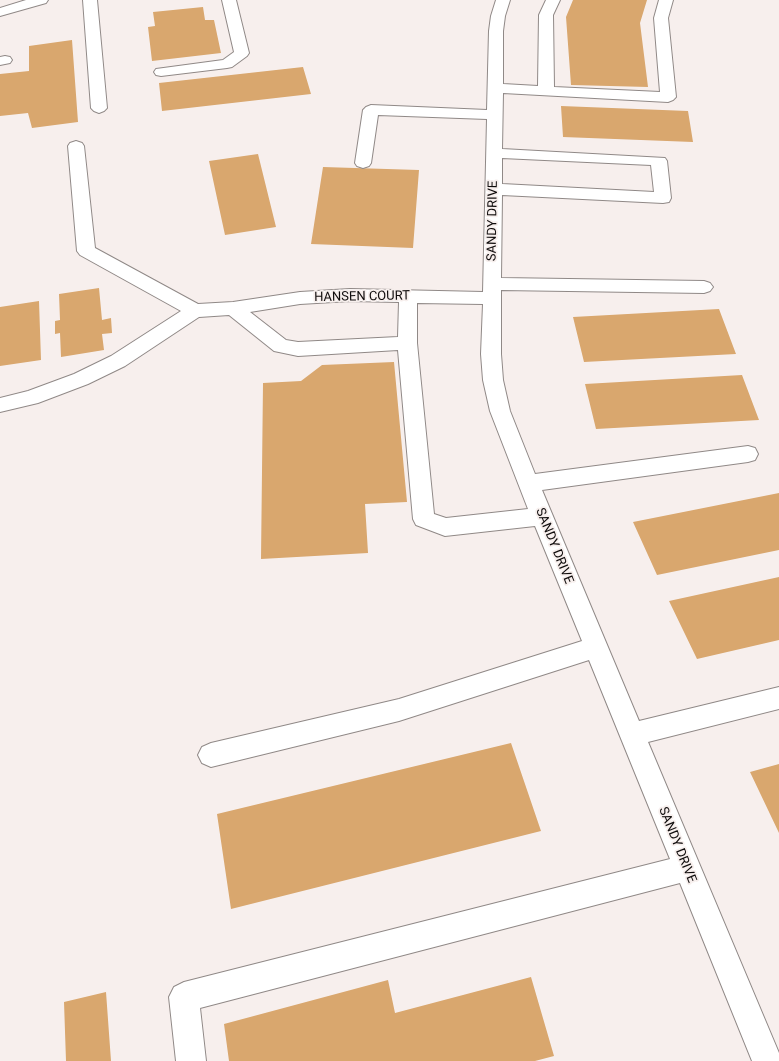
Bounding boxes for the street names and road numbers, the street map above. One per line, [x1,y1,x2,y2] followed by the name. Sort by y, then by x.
[484,181,502,261] street label: SANDY DRIVE
[314,288,410,306] street label: HANSEN COURT
[532,506,576,586] street label: SANDY DRIVE
[655,805,699,885] street label: SANDY DRIVE

